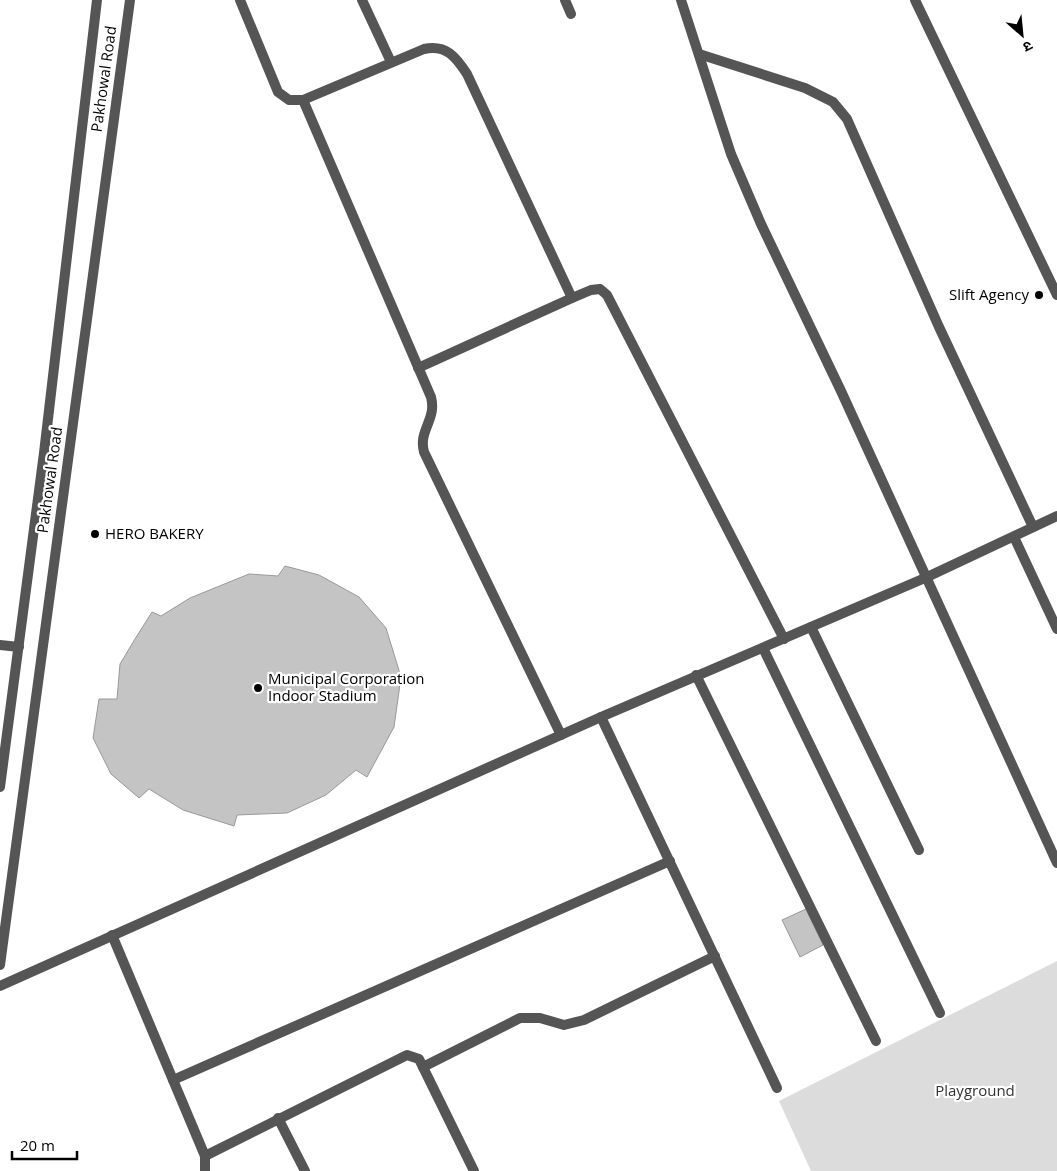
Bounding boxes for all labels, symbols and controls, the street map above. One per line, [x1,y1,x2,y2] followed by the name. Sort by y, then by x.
[997,10,1047,60] north arrow
[86,25,120,133] street label: Pakhowal Road
[1019,37,1036,58] text: उ
[949,284,1029,304] place label: Slift Agency
[1033,289,1045,301] marker: Slift Agency
[32,426,66,534] street label: Pakhowal Road
[105,523,204,543] place label: HERO BAKERY
[89,528,101,540] marker: HERO BAKERY
[268,668,424,705] place label: Municipal Corporation Indoor Stadium
[252,682,264,694] marker: Municipal Corporation Indoor Stadium
[935,1080,1015,1100] park label: Playground
[12,1128,78,1160] scale bar
[20,1135,55,1155] text: 20 m

